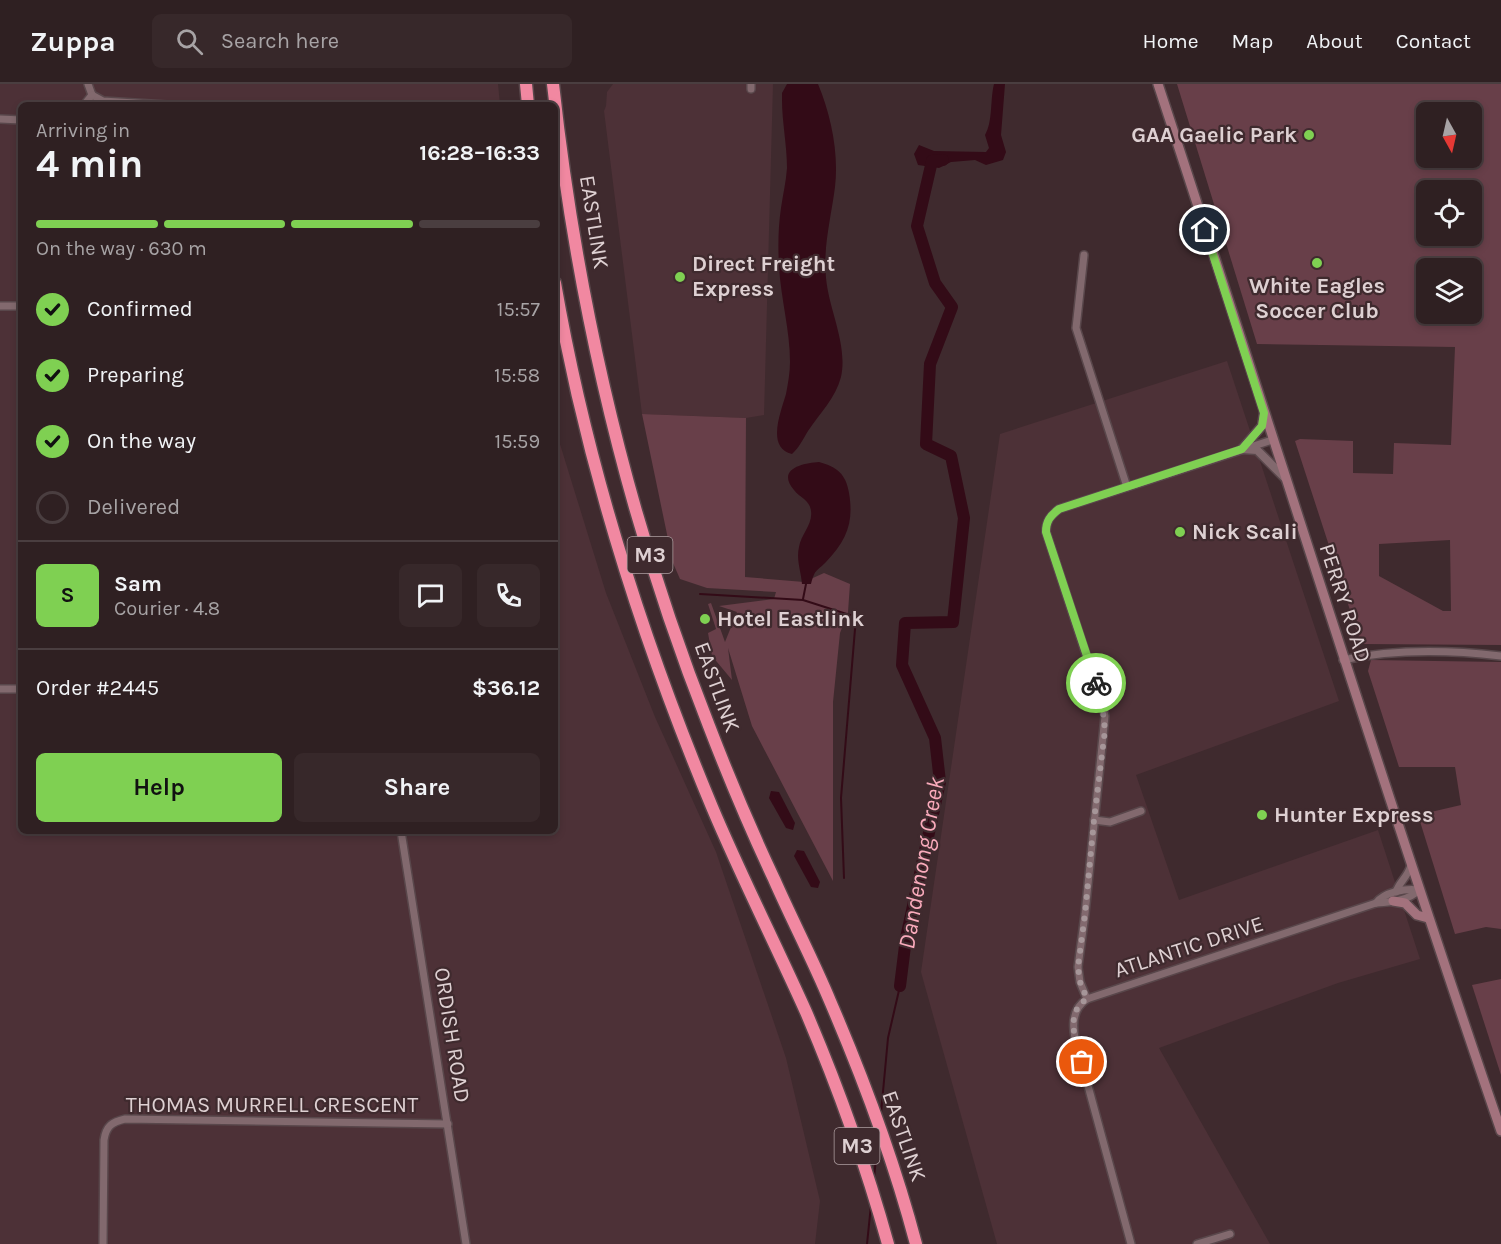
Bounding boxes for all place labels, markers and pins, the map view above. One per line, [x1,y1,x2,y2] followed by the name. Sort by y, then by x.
[1131,122,1297,148] place label: GAA Gaelic Park
[1302,128,1316,142] marker: GAA Gaelic Park
[1179,204,1230,255] pin
[692,251,836,302] place label: Direct Freight Express
[1310,256,1324,270] marker: White Eagles Soccer Club
[673,270,687,284] marker: Direct Freight Express
[1249,273,1385,324] place label: White Eagles Soccer Club
[1192,519,1298,545] place label: Nick Scali
[1173,525,1187,539] marker: Nick Scali
[717,606,864,632] place label: Hotel Eastlink
[698,612,712,626] marker: Hotel Eastlink
[1274,802,1434,828] place label: Hunter Express
[1255,808,1269,822] marker: Hunter Express
[1056,1036,1107,1087] pin

